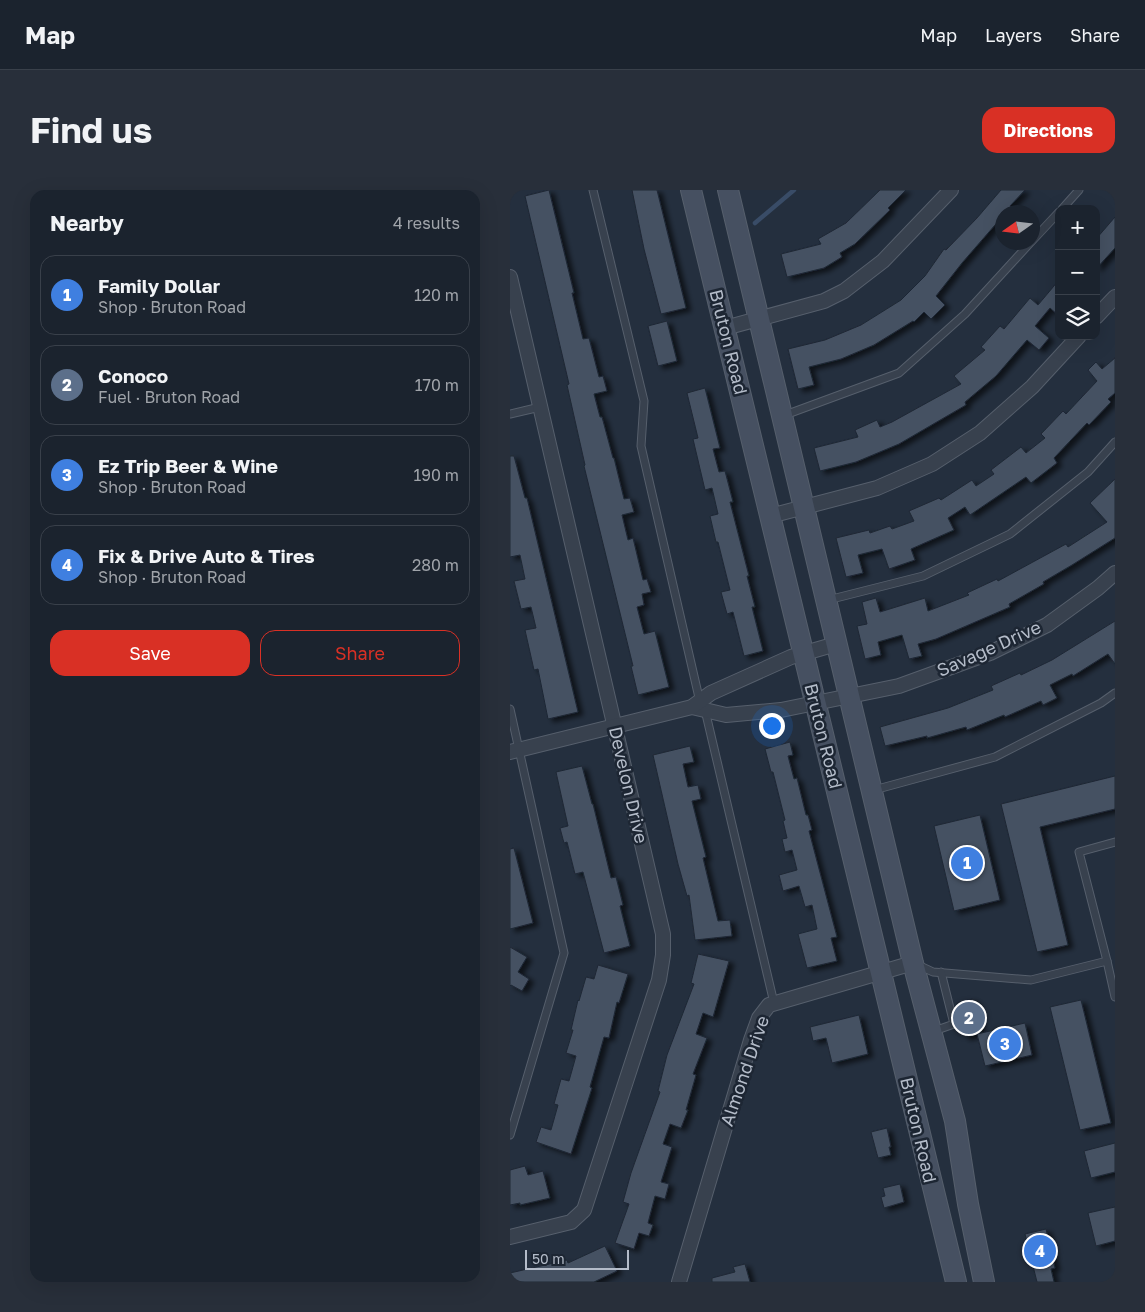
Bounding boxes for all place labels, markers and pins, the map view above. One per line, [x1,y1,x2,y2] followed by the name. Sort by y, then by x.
[951,844,983,882] pin: 1
[953,999,985,1037] pin: 2
[989,1025,1021,1063] pin: 3
[1024,1232,1056,1270] pin: 4

